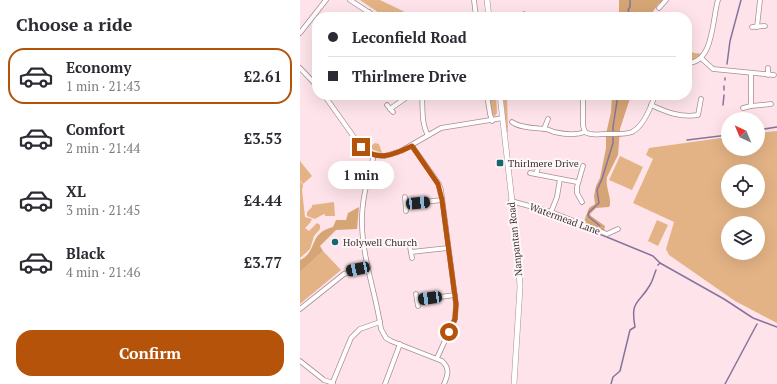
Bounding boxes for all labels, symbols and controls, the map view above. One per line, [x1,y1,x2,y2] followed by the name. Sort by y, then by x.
[16,12,132,36] text: Choose a ride
[352,27,467,47] text: Leconfield Road
[66,57,131,77] text: Economy
[18,58,54,94] icon: car
[244,66,282,86] text: £2.61
[352,66,467,86] text: Thirlmere Drive
[66,77,140,95] text: 1 min · 21:43
[721,112,765,156] north arrow
[721,112,765,260] map controls
[66,119,125,139] text: Comfort
[18,120,54,156] icon: car
[244,128,282,148] text: £3.53
[352,138,370,156] route end
[66,139,140,157] text: 2 min · 21:44
[508,157,579,170] place label: Thirlmere Drive
[495,158,505,168] marker: Thirlmere Drive
[328,161,394,189] callout: 1 min
[721,164,765,208] button: locate
[343,166,379,184] text: 1 min
[66,181,86,201] text: XL
[18,182,54,218] icon: car
[244,190,282,210] text: £4.44
[406,196,430,210] car
[528,200,602,238] street label: Watermead Lane
[66,201,140,219] text: 3 min · 21:45
[505,201,525,277] street label: Nanpantan Road
[721,216,765,260] button: layers
[343,236,417,249] place label: Holywell Church
[330,237,340,247] marker: Holywell Church
[66,243,105,263] text: Black
[18,244,54,280] icon: car
[244,252,282,272] text: £3.77
[345,261,371,277] car
[66,263,140,281] text: 4 min · 21:46
[417,290,443,306] car
[440,323,458,341] route start
[16,330,284,376] button: Confirm

